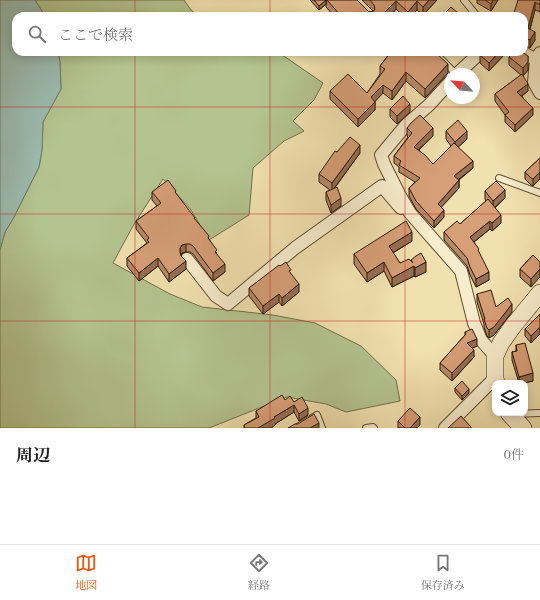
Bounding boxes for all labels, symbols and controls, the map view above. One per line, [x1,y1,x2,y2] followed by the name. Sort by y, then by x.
[12,12,528,56] search box
[26,23,48,45] icon: search
[58,29,133,44] text: ここで検索
[444,68,480,104] north arrow
[492,380,528,416] map controls
[492,380,528,416] button: layers
[16,448,50,465] text: 周辺
[503,449,524,462] text: 0件
[75,552,97,594] tab: 地図
[248,552,270,594] tab: 経路
[421,552,465,594] tab: 保存済み

